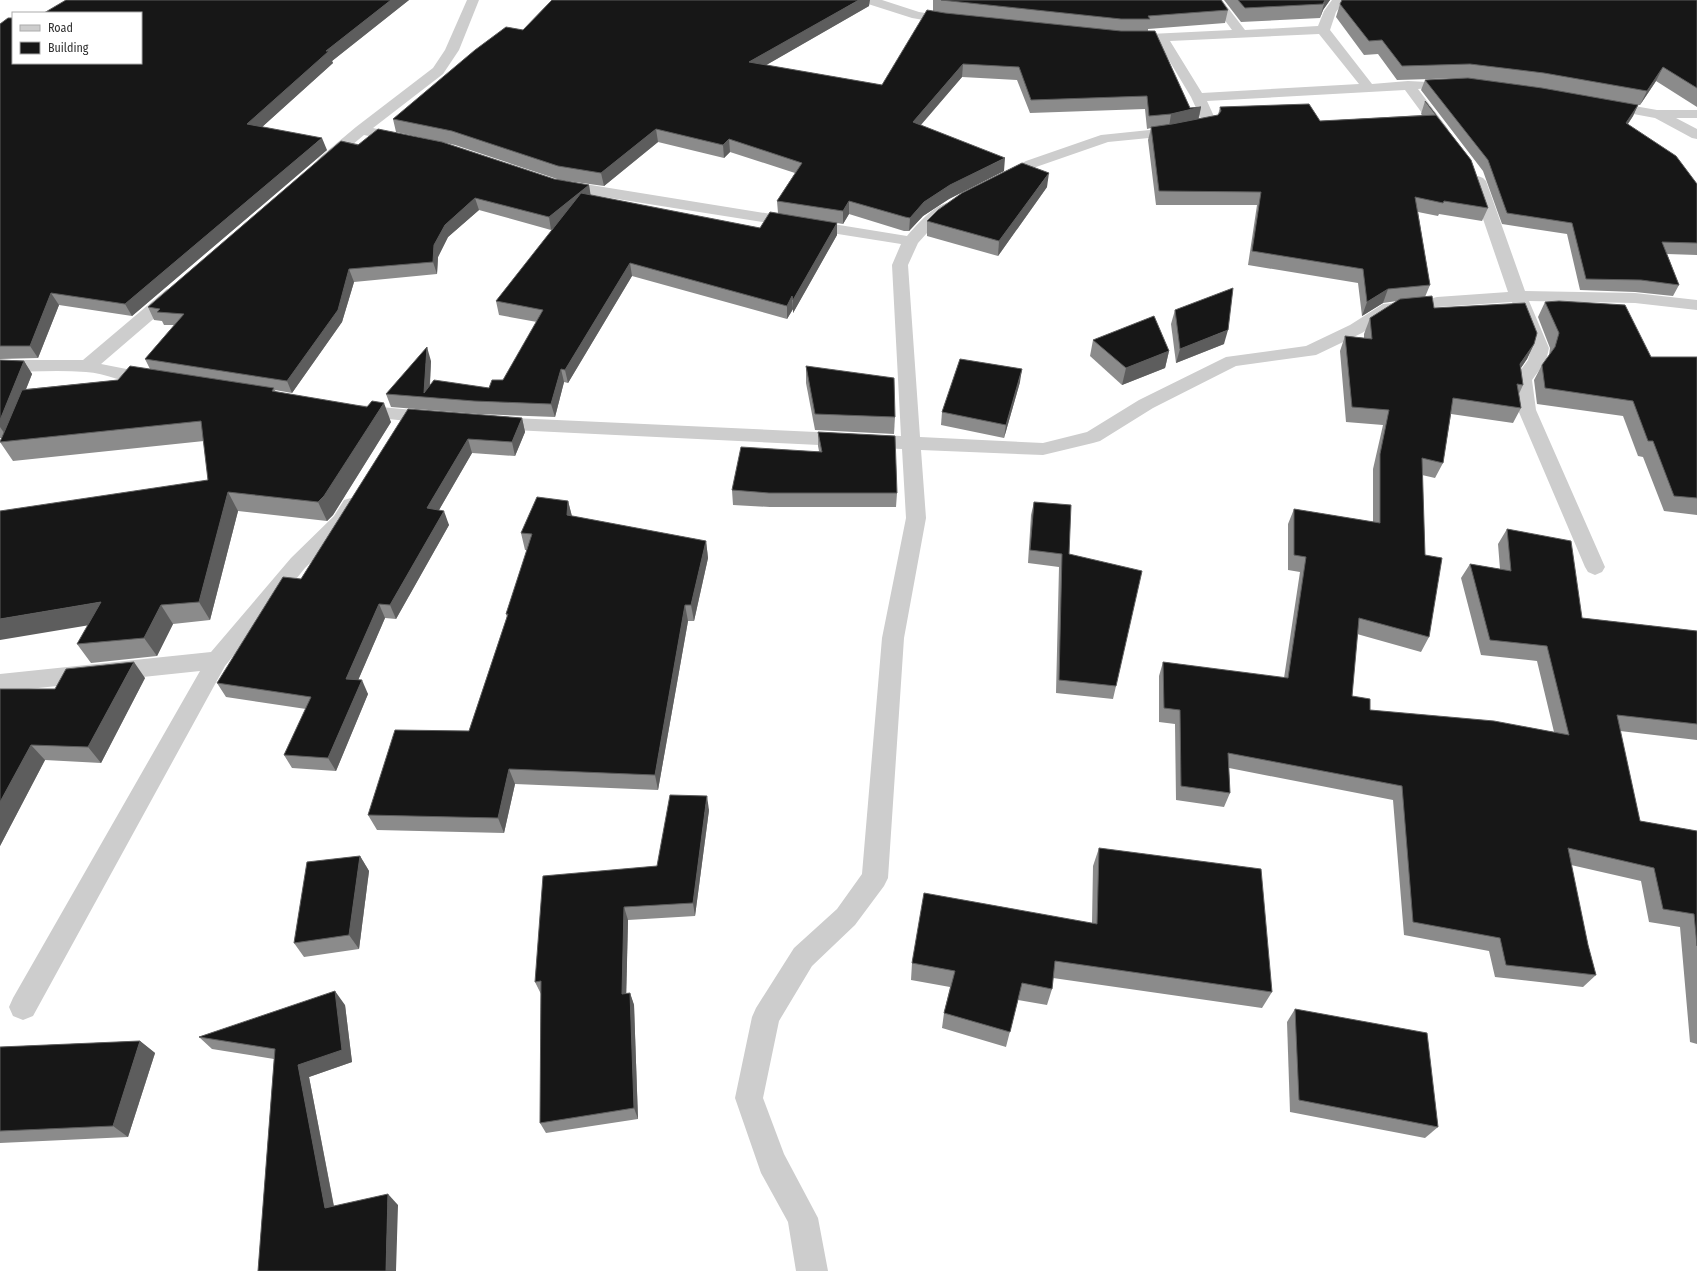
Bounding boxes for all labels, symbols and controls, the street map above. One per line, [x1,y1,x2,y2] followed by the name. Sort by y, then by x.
[12,12,142,64] legend
[48,21,73,35] text: Road
[48,41,89,55] text: Building

